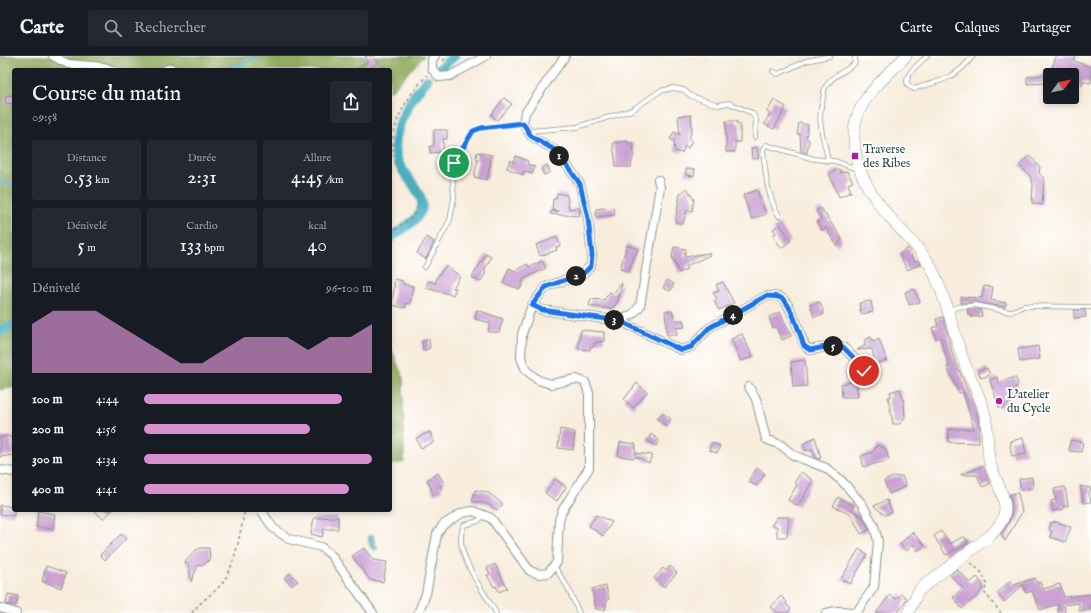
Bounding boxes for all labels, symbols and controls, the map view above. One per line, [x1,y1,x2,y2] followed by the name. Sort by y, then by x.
[88,10,368,46] search box
[20,16,64,40] text: Carte
[102,17,124,39] icon: search
[134,18,206,37] text: Rechercher
[900,19,932,37] text: Carte
[954,19,1000,37] text: Calques
[1022,19,1071,37] text: Partager
[1043,68,1079,104] north arrow
[1043,68,1079,104] map controls
[32,80,181,108] text: Course du matin
[330,81,372,123] button: share
[32,109,57,126] text: 09:58
[863,142,910,171] place label: Traverse des Ribes
[437,146,471,180] pin
[549,146,569,166] pin: 1
[557,149,561,163] text: 1
[67,151,107,165] text: Distance
[188,151,216,165] text: Durée
[303,151,331,165] text: Allure
[850,151,860,161] marker: Traverse des Ribes
[443,152,465,174] icon: arrive
[64,165,93,190] text: 0.53
[187,165,217,190] text: 2:31
[291,165,323,190] text: 4:45
[93,173,109,187] text: km
[323,173,344,187] text: /km
[66,219,107,233] text: Dénivelé
[186,219,218,233] text: Cardio
[308,219,327,233] text: kcal
[78,233,85,258] text: 5
[179,233,202,258] text: 133
[308,233,327,258] text: 40
[85,241,96,255] text: m
[202,241,225,255] text: bpm
[566,266,586,286] pin: 2
[573,269,579,283] text: 2
[32,280,80,297] text: Dénivelé
[326,280,372,297] text: 96–100 m
[723,305,743,325] pin: 4
[730,308,736,322] text: 4
[604,310,624,330] pin: 3
[612,313,616,327] text: 3
[823,336,843,356] pin: 5
[831,339,835,353] text: 5
[847,354,881,388] pin
[853,360,875,382] icon: check
[1007,387,1051,416] place label: L’atelier du Cycle
[32,391,62,408] text: 100 m
[96,391,119,408] text: 4:44
[994,396,1004,406] marker: L’atelier du Cycle
[32,421,64,438] text: 200 m
[96,421,116,438] text: 4:56
[32,451,63,468] text: 300 m
[96,451,117,468] text: 4:34
[32,481,64,498] text: 400 m
[96,481,117,498] text: 4:41

